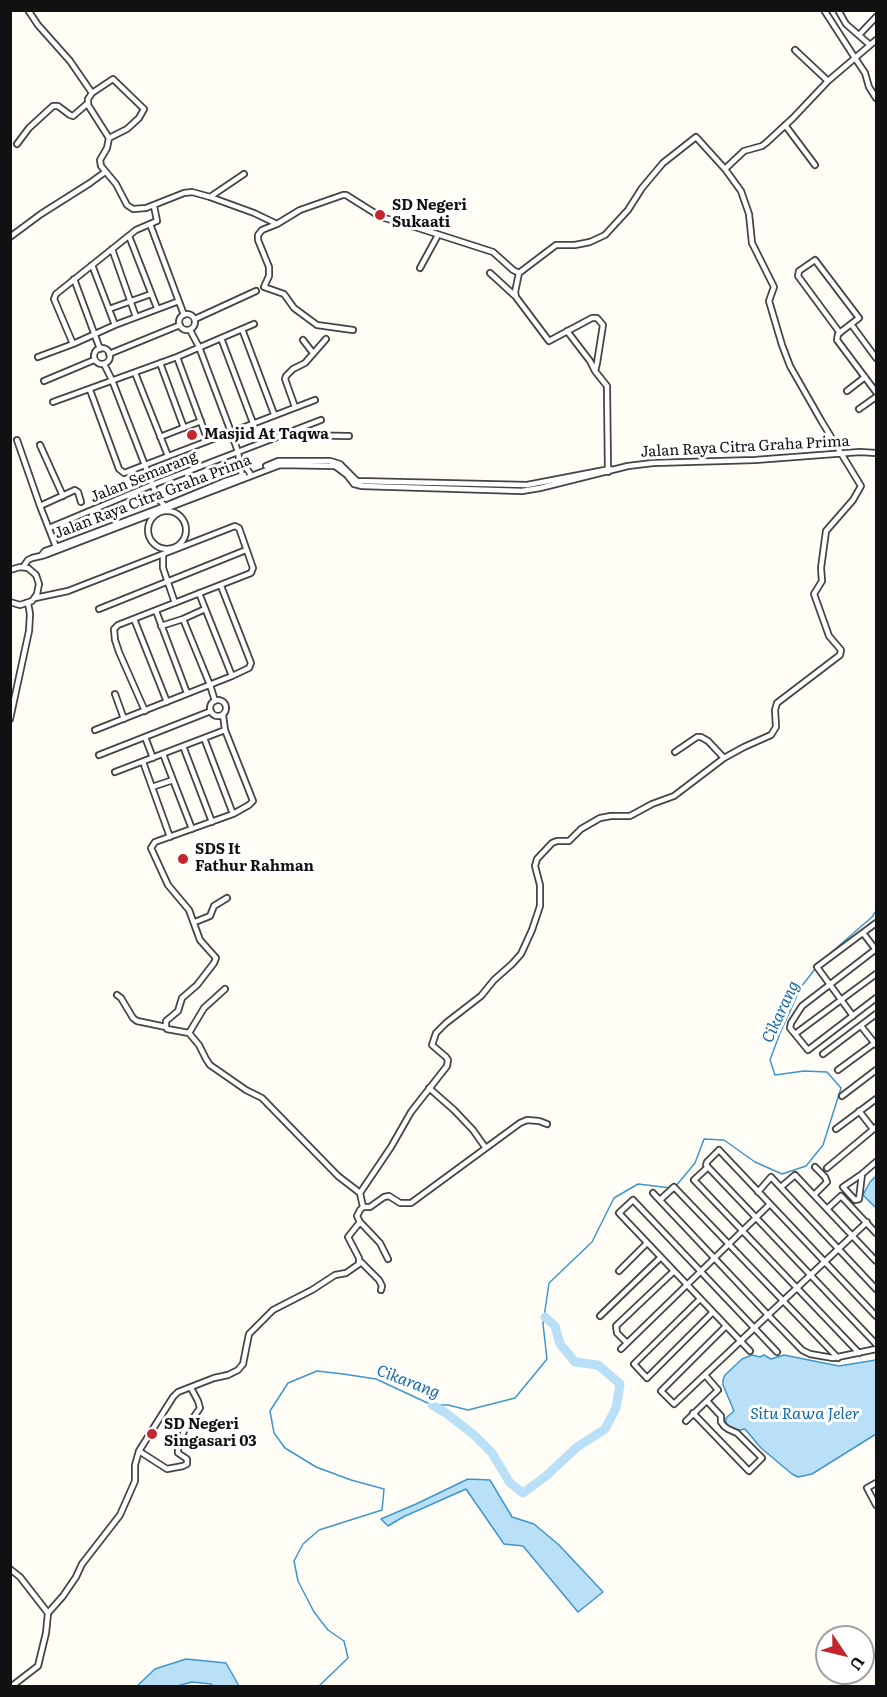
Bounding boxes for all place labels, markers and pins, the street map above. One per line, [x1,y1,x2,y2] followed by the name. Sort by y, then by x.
[392,197,467,232] place label: SD Negeri Sukaati
[373,208,387,222] marker: SD Negeri Sukaati
[204,426,329,444] place label: Masjid At Taqwa
[185,428,199,442] marker: Masjid At Taqwa
[195,841,314,876] place label: SDS It Fathur Rahman
[176,852,190,866] marker: SDS It Fathur Rahman
[164,1416,257,1451] place label: SD Negeri Singasari 03
[145,1427,159,1441] marker: SD Negeri Singasari 03

